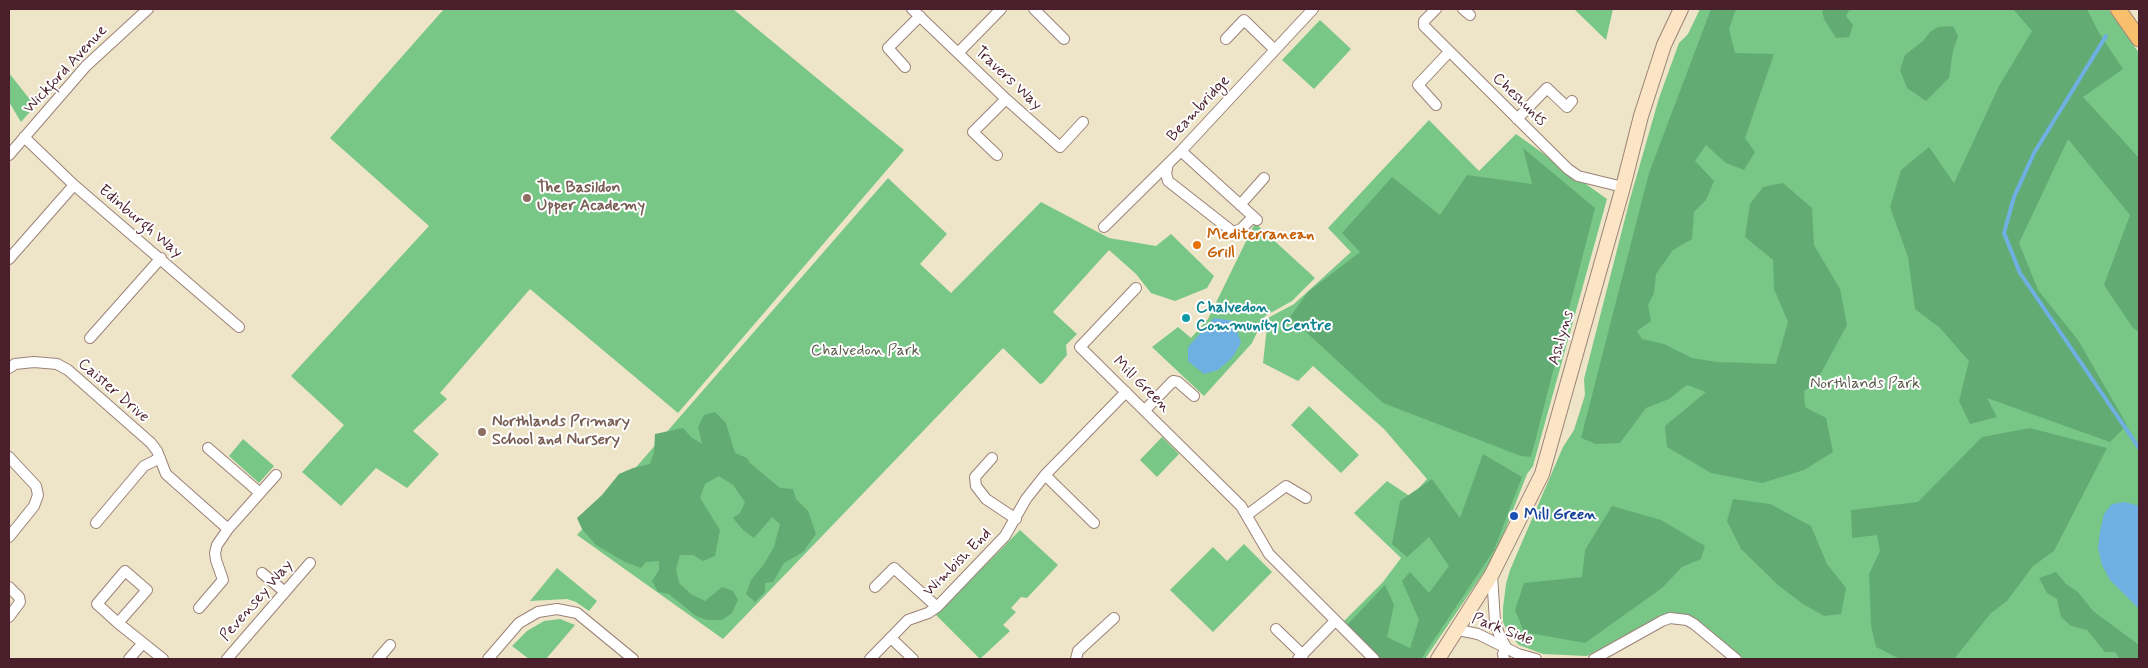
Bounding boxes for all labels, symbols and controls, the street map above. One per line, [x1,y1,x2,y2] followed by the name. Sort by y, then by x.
[20,22,112,118] street label: Wickford Avenue
[970,43,1046,115] street label: Travers Way
[1488,69,1550,131] street label: Cheshunts
[1163,72,1235,146] street label: Beambridge
[537,179,645,217] place label: The Basildon Upper Academy
[94,181,186,263] street label: Edinburgh Way
[521,192,533,204] marker: The Basildon Upper Academy
[1207,226,1314,264] place label: Mediterranean Grill
[1191,239,1203,251] marker: Mediterranean Grill
[1196,299,1331,337] place label: Chalvedon Community Centre
[1545,309,1579,367] street label: Ashlyns
[1180,312,1192,324] marker: Chalvedon Community Centre
[811,342,919,362] park label: Chalvedon Park
[1108,353,1174,417] street label: Mill Green
[73,355,153,427] street label: Caister Drive
[1810,375,1920,395] park label: Northlands Park
[492,413,630,451] place label: Northlands Primary School and Nursery
[476,426,488,438] marker: Northlands Primary School and Nursery
[1524,506,1597,526] place label: Mill Green
[1508,510,1520,522] marker: Mill Green
[920,525,996,601] street label: Wimbish End
[216,556,298,646] street label: Pevensey Way
[1469,610,1535,650] street label: Park Side

